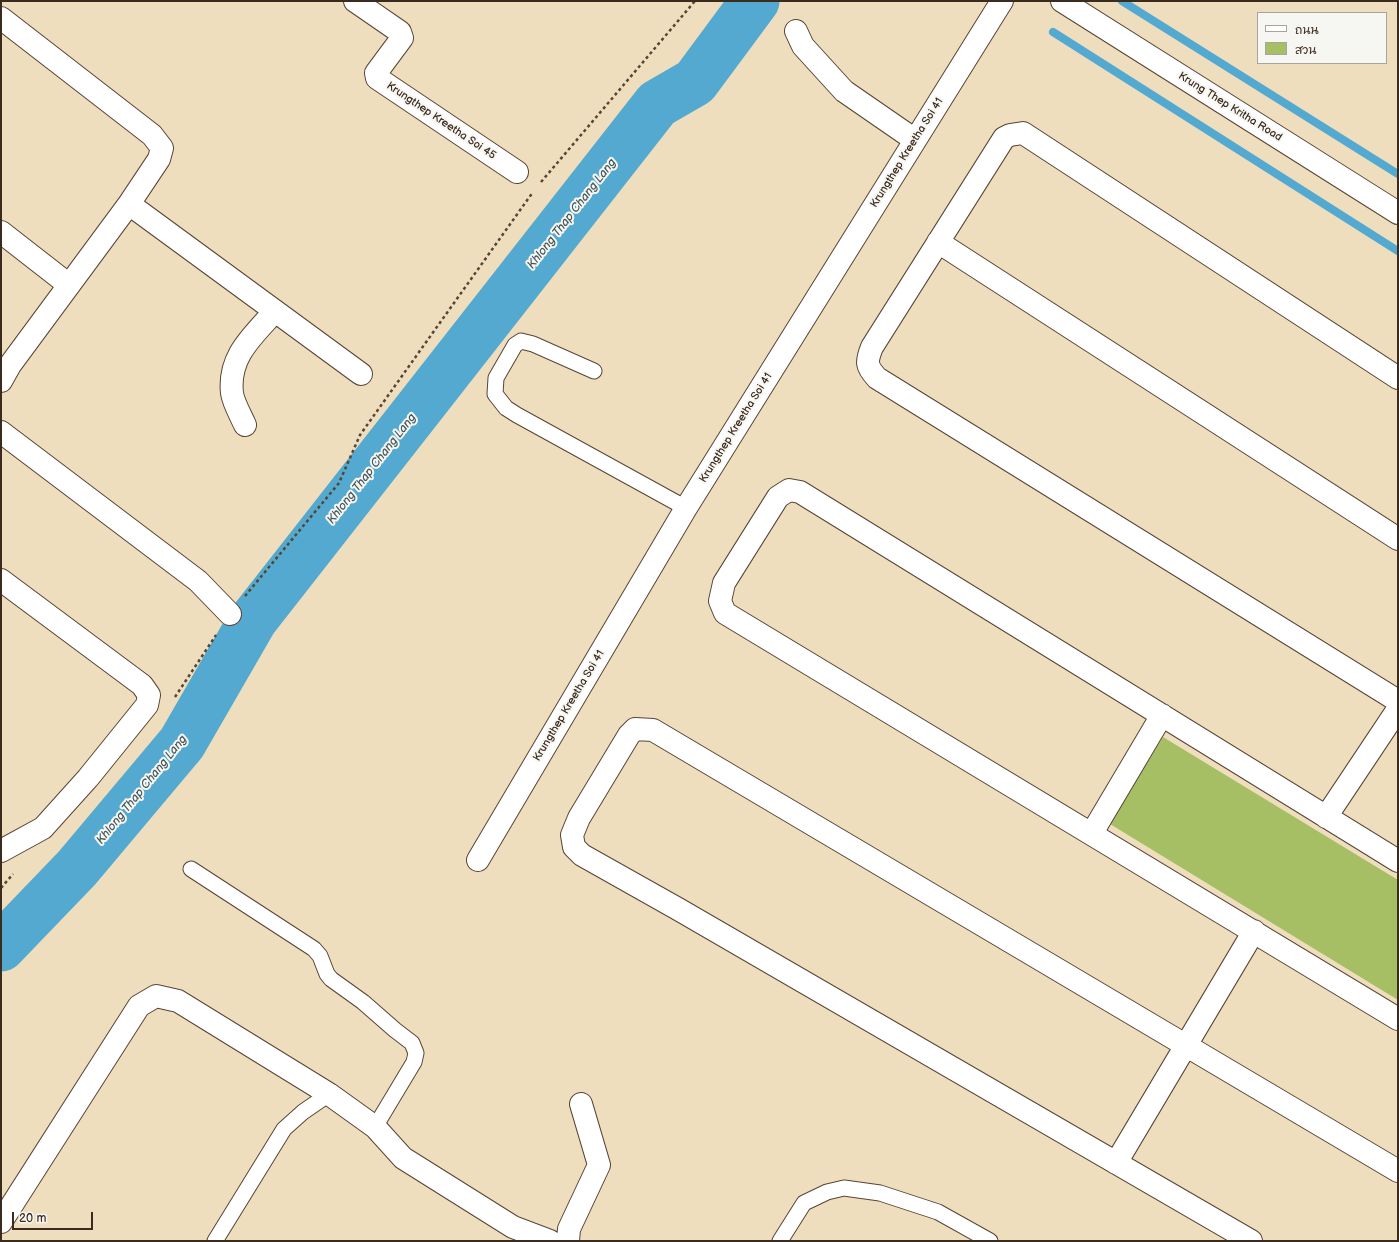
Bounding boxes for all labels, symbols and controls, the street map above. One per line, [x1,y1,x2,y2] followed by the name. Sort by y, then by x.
[1257,12,1387,64] legend
[1295,23,1319,38] text: ถนน
[1295,43,1316,58] text: สวน
[1176,70,1284,144] street label: Krung Thep Kritha Road
[384,79,498,163] street label: Krungthep Kreetha Soi 45
[868,96,946,210] street label: Krungthep Kreetha Soi 41
[524,156,620,272] water label: Khlong Thap Chang Lang
[697,371,775,485] street label: Krungthep Kreetha Soi 41
[324,411,420,527] water label: Khlong Thap Chang Lang
[531,648,607,764] street label: Krungthep Kreetha Soi 41
[94,733,190,847] water label: Khlong Thap Chang Lang
[14,1204,95,1230] scale bar
[19,1211,46,1226] text: 20 m

